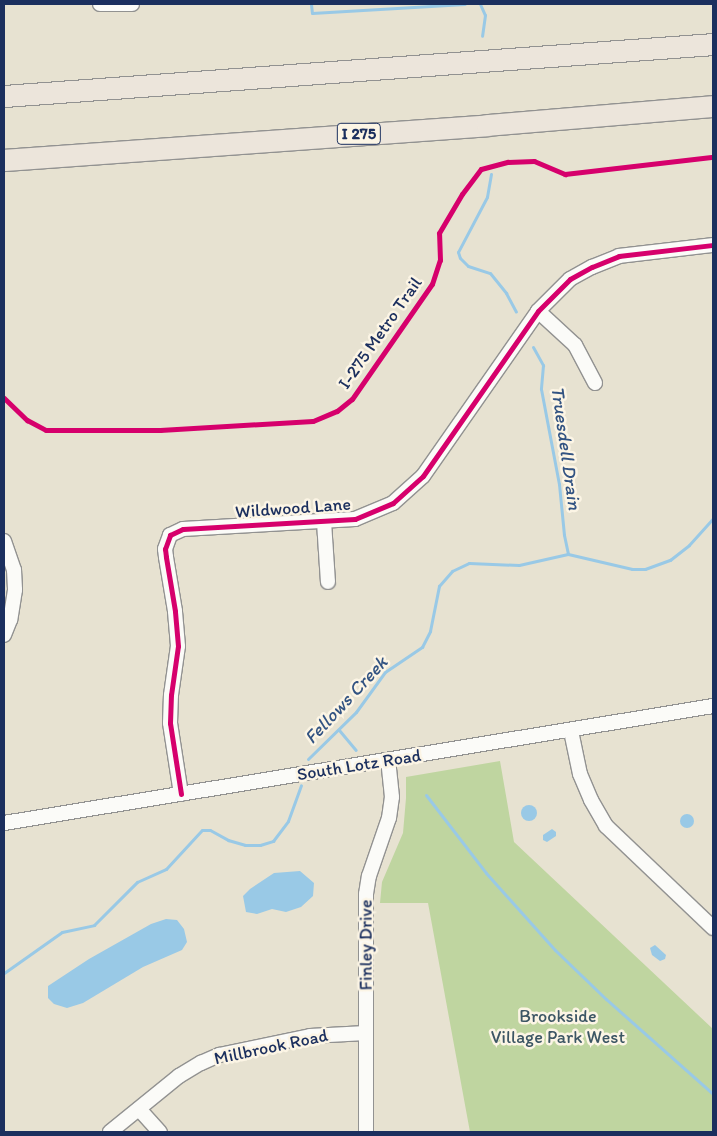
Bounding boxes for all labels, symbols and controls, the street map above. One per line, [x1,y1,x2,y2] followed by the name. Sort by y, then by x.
[336,120,382,148] road number: I 275
[334,273,426,393] street label: I-275 Metro Trail
[546,385,586,511] water label: Truesdell Drain
[234,493,352,523] street label: Wildwood Lane
[300,651,392,749] water label: Fellows Creek
[295,745,423,785] street label: South Lotz Road
[355,900,377,990] street label: Finley Drive
[491,1006,625,1048] park label: Brookside Village Park West
[212,1024,330,1070] street label: Millbrook Road

